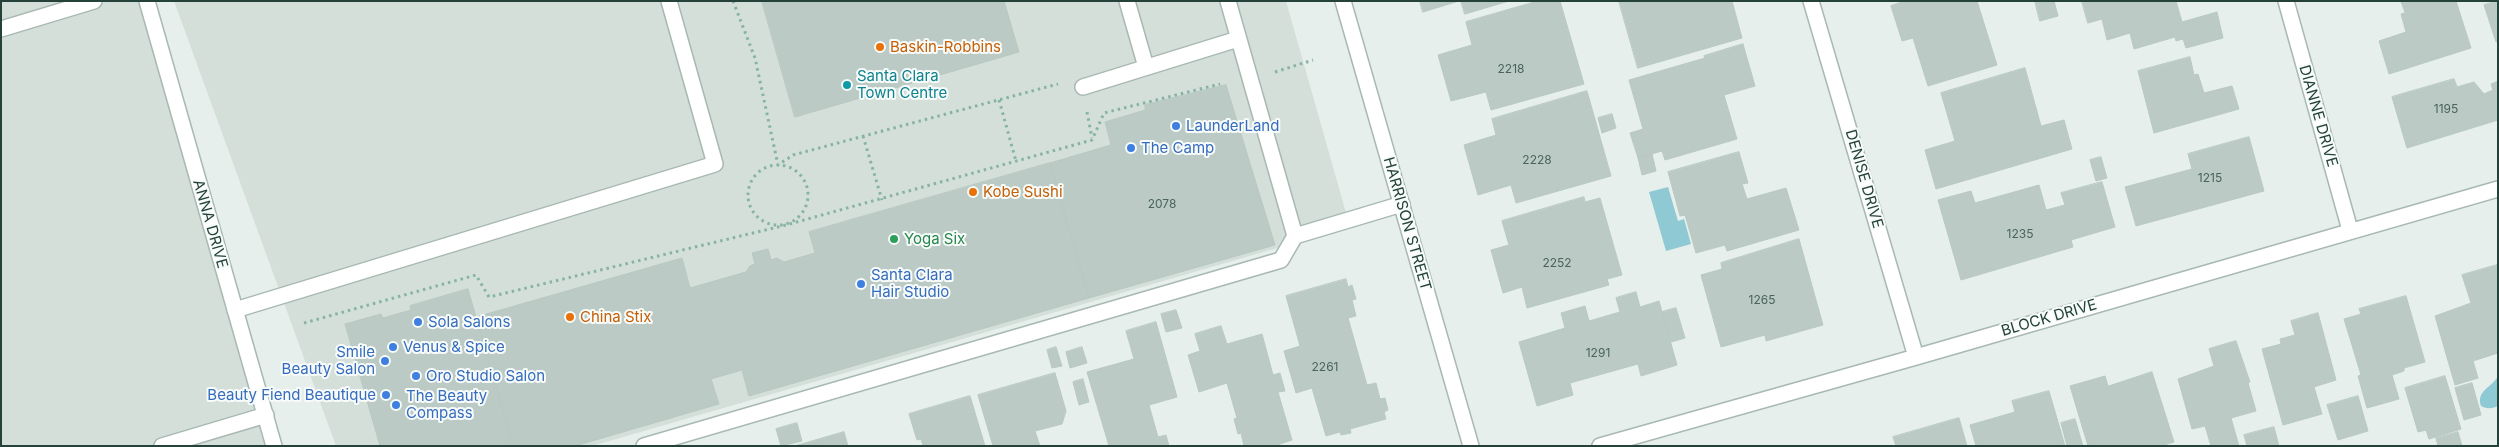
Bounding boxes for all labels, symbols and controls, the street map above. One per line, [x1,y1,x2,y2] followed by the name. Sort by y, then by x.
[890,38,1001,56] place label: Baskin-Robbins
[874,41,886,53] marker: Baskin-Robbins
[1498,62,1524,76] house number: 2218
[2295,63,2341,169] street label: DIANNE DRIVE
[857,67,947,102] place label: Santa Clara Town Centre
[841,79,853,91] marker: Santa Clara Town Centre
[2434,102,2458,116] house number: 1195
[1186,117,1279,135] place label: LaunderLand
[1170,120,1182,132] marker: LaunderLand
[1841,128,1887,230] street label: DENISE DRIVE
[1141,139,1214,157] place label: The Camp
[1125,142,1137,154] marker: The Camp
[1522,153,1552,167] house number: 2228
[1379,155,1435,293] street label: HARRISON STREET
[2198,171,2222,185] house number: 1215
[189,178,231,270] street label: ANNA DRIVE
[983,183,1063,201] place label: Kobe Sushi
[967,186,979,198] marker: Kobe Sushi
[1148,197,1176,211] house number: 2078
[2007,227,2033,241] house number: 1235
[904,230,965,248] place label: Yoga Six
[888,233,900,245] marker: Yoga Six
[1542,256,1572,270] house number: 2252
[871,266,953,301] place label: Santa Clara Hair Studio
[855,278,867,290] marker: Santa Clara Hair Studio
[1749,293,1775,307] house number: 1265
[1999,296,2099,340] street label: BLOCK DRIVE
[580,308,651,326] place label: China Stix
[564,311,576,323] marker: China Stix
[428,313,510,331] place label: Sola Salons
[412,316,424,328] marker: Sola Salons
[403,338,505,356] place label: Venus & Spice
[387,341,399,353] marker: Venus & Spice
[282,343,375,378] place label: Smile Beauty Salon
[1586,346,1610,360] house number: 1291
[379,355,391,367] marker: Smile Beauty Salon
[1312,360,1338,374] house number: 2261
[426,367,545,385] place label: Oro Studio Salon
[410,370,422,382] marker: Oro Studio Salon
[207,386,376,404] place label: Beauty Fiend Beautique
[406,387,487,422] place label: The Beauty Compass
[380,389,392,401] marker: Beauty Fiend Beautique
[390,399,402,411] marker: The Beauty Compass

